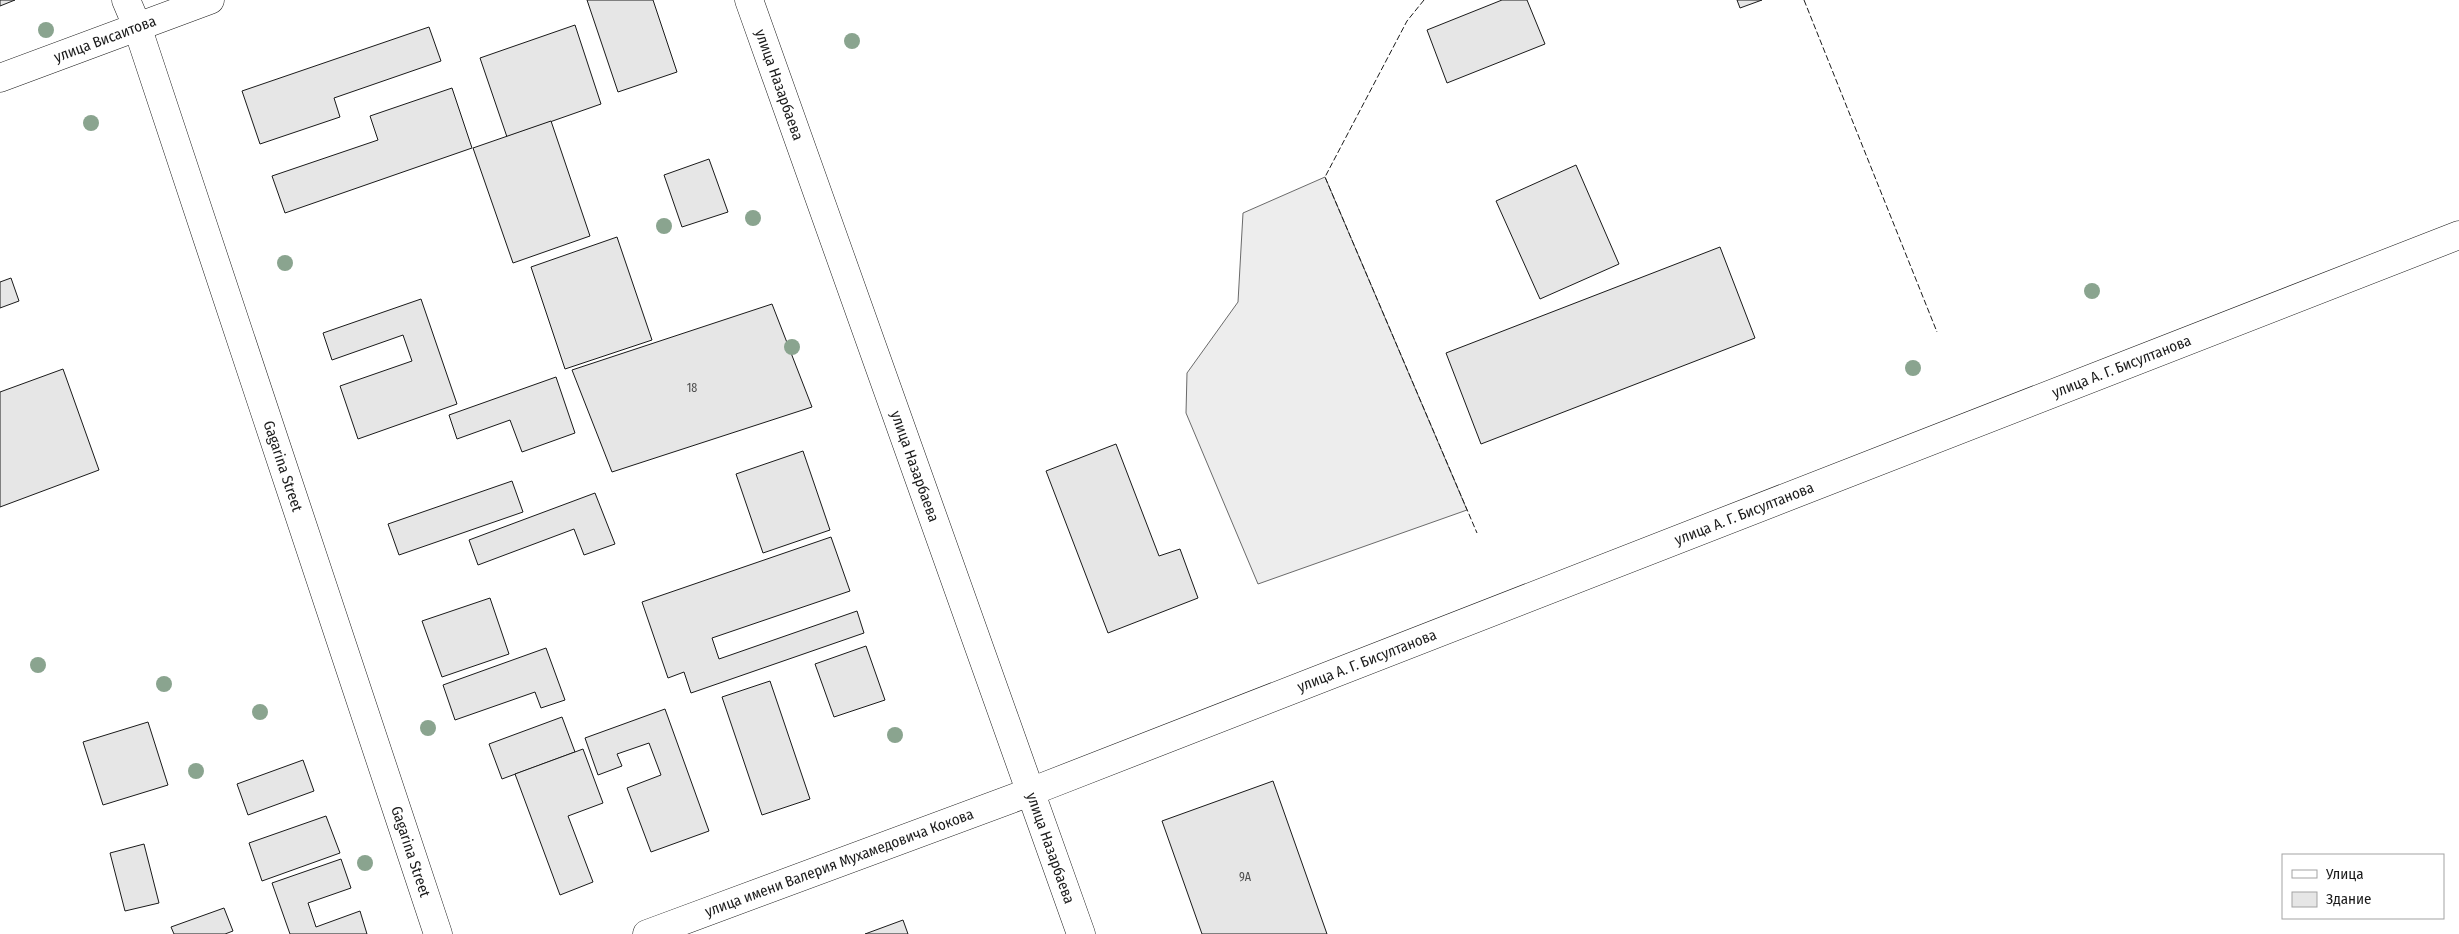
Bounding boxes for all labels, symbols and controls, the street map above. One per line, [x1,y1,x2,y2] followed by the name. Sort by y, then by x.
[51,12,159,66] street label: улица Висаитова
[751,27,807,143] street label: улица Назарбаева
[2049,331,2194,402] street label: улица А. Г. Бисултанова
[687,381,697,395] house number: 18
[887,408,943,524] street label: улица Назарбаева
[259,418,306,514] street label: Gagarina Street
[1672,478,1816,549] street label: улица А. Г. Бисултанова
[1295,625,1439,696] street label: улица А. Г. Бисултанова
[1022,790,1078,906] street label: улица Назарбаева
[387,804,434,899] street label: Gagarina Street
[702,805,976,921] street label: улица имени Валерия Мухамедовича Кокова
[2282,854,2444,919] legend
[2325,865,2364,883] text: Улица
[1239,870,1252,884] house number: 9А
[2326,890,2372,908] text: Здание

